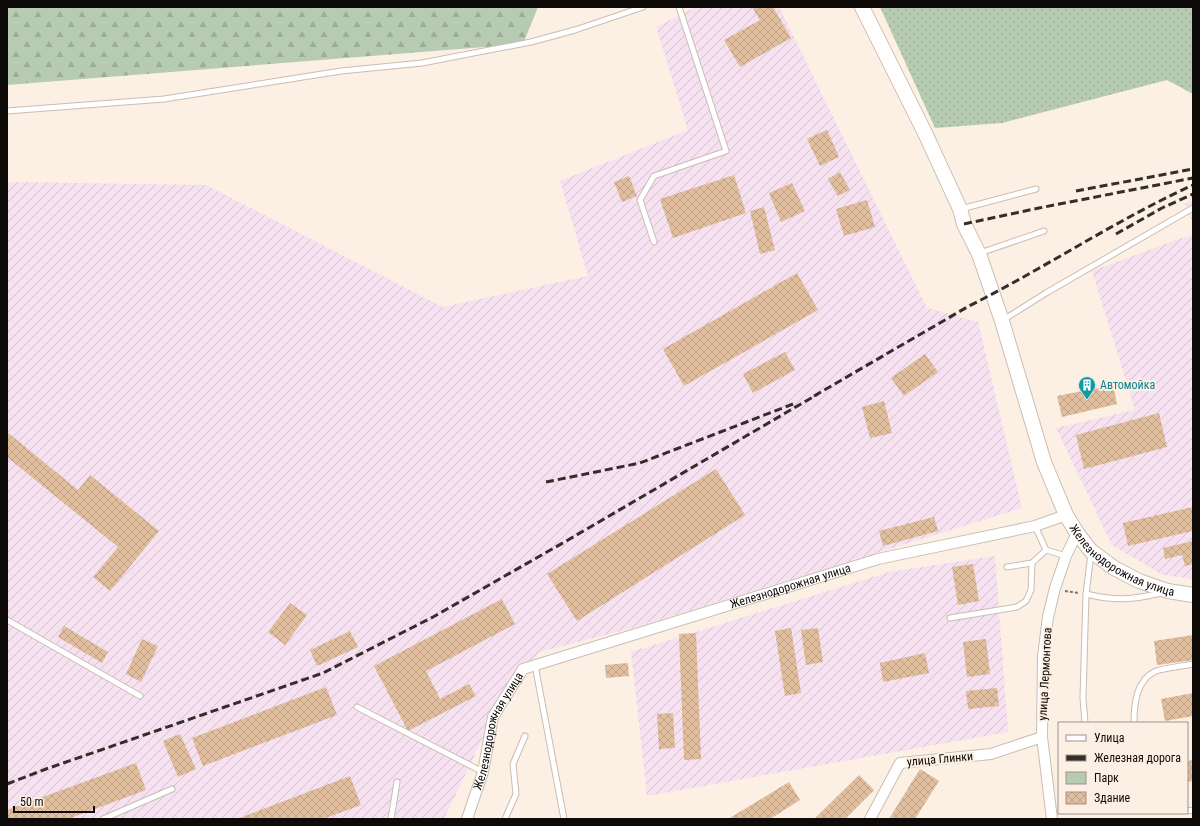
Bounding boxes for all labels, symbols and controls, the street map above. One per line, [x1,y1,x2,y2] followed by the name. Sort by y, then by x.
[1077,375,1097,400] building icon: Автомойка
[1100,378,1155,392] place label: Автомойка
[1066,522,1176,599] street label: Железнодорожная улица
[728,561,853,611] street label: Железнодорожная улица
[1036,627,1054,721] street label: улица Лермонтова
[470,670,526,792] street label: Железнодорожная улица
[1058,722,1188,814] legend
[1094,731,1125,745] text: Улица
[906,749,974,769] street label: улица Глинки
[1094,751,1181,765] text: Железная дорога
[1094,771,1119,785] text: Парк
[14,788,94,814] scale bar
[1094,791,1131,805] text: Здание
[20,795,44,809] text: 50 m

